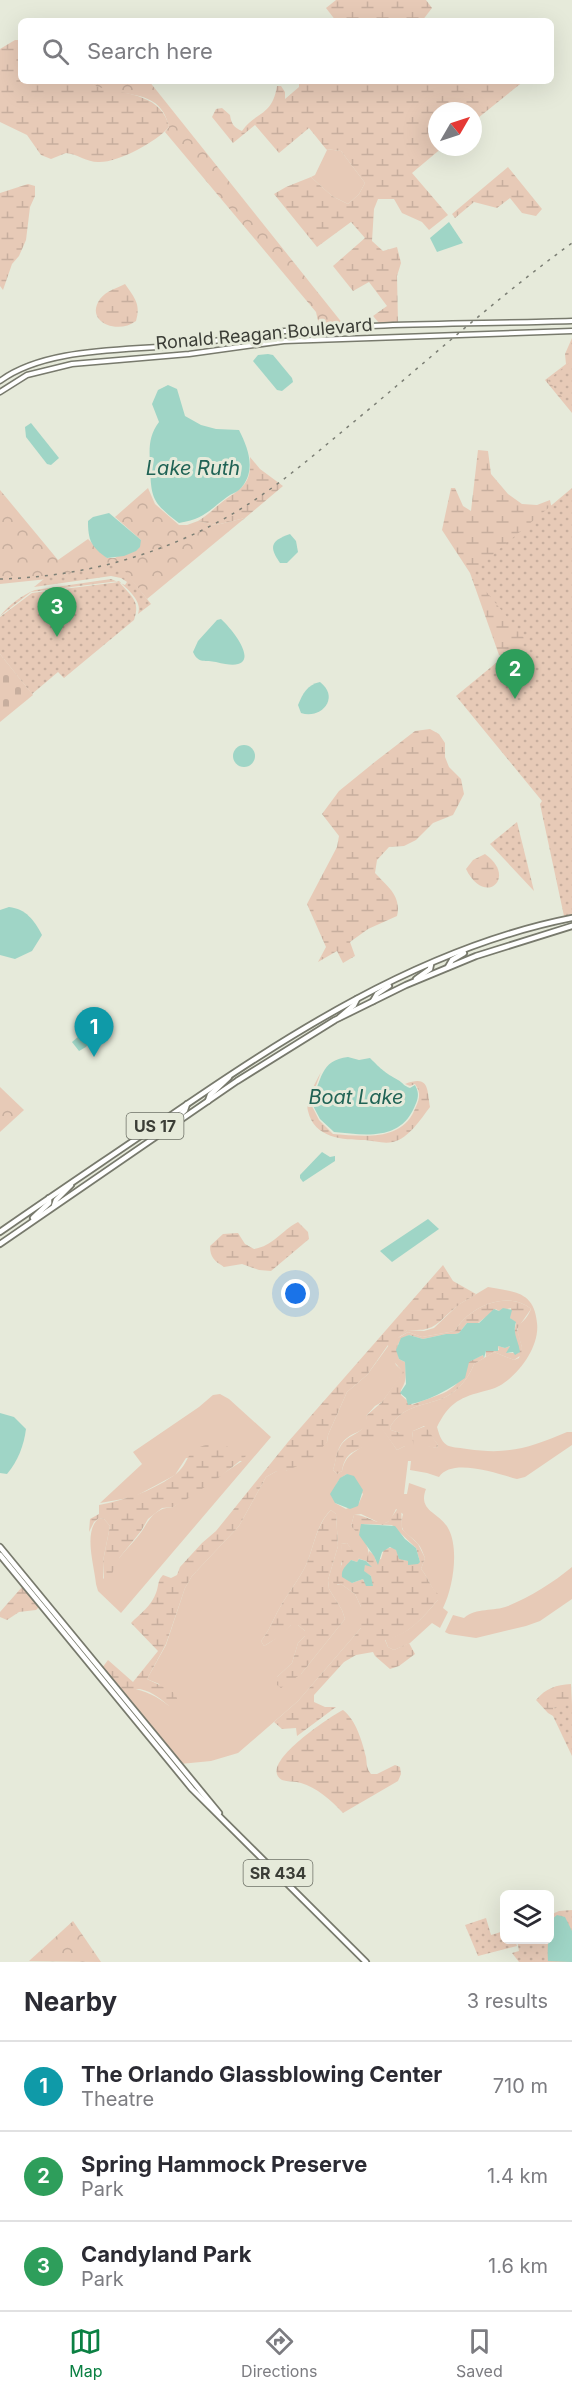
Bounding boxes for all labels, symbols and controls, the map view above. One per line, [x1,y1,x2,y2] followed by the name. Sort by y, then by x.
[18,18,554,84] search box
[39,35,72,68] icon: search
[87,38,213,64] text: Search here
[428,102,482,156] north arrow
[155,314,373,353] street label: Ronald Reagan Boulevard
[146,456,240,480] water label: Lake Ruth
[38,588,76,637] pin: 3
[496,650,534,699] pin: 2
[74,1008,113,1057] pin: 1
[308,1085,404,1109] water label: Boat Lake
[126,1113,184,1139] road number: US 17
[281,1279,310,1308] your location
[244,1860,312,1886] road number: SR 434
[500,1890,554,1944] map controls
[500,1890,554,1944] button: layers
[24,1986,117,2017] text: Nearby
[467,1989,548,2013] text: 3 results
[81,2061,442,2087] text: The Orlando Glassblowing Center
[39,2074,48,2098] text: 1
[493,2074,548,2098] text: 710 m
[81,2087,154,2111] text: Theatre
[81,2151,367,2177] text: Spring Hammock Preserve
[37,2164,50,2188] text: 2
[487,2164,548,2188] text: 1.4 km
[81,2177,124,2201] text: Park
[81,2241,251,2267] text: Candyland Park
[37,2254,50,2278] text: 3
[488,2254,548,2278] text: 1.6 km
[81,2267,124,2291] text: Park
[69,2325,103,2381] tab: Map
[241,2325,317,2381] tab: Directions
[456,2325,503,2381] tab: Saved

